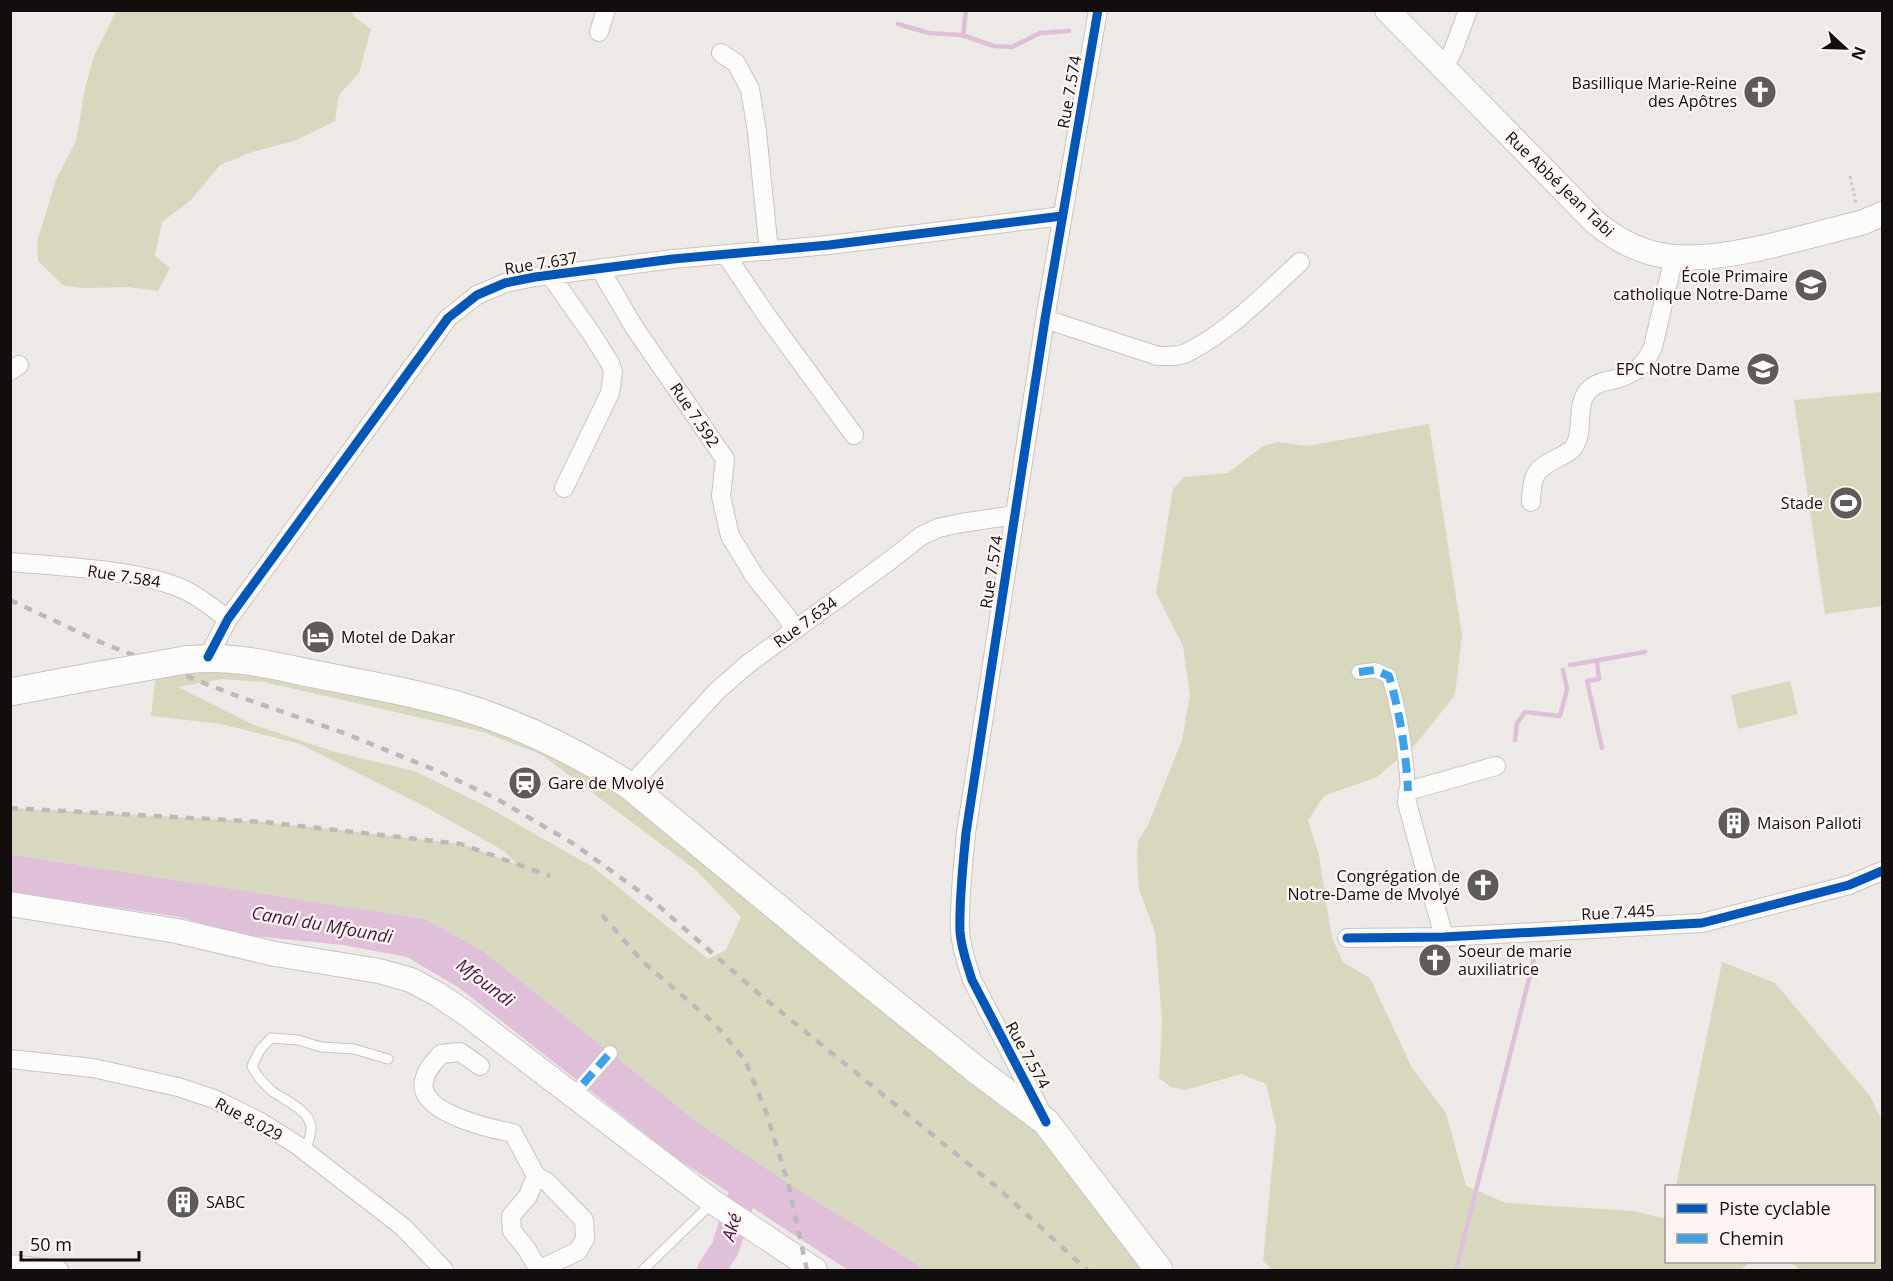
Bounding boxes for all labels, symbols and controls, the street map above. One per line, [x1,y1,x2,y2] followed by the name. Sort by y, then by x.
[1815,18,1875,78] north arrow
[1846,43,1872,64] text: N
[1052,54,1086,130] street label: Rue 7.574
[1572,72,1737,112] place label: Basillique Marie-Reine des Apôtres
[1742,74,1778,110] church icon: Basillique Marie-Reine des Apôtres
[1501,126,1619,242] street label: Rue Abbé Jean Tabi
[503,246,579,280] street label: Rue 7.637
[1613,265,1788,305] place label: École Primaire catholique Notre-Dame
[1793,267,1829,303] school or university icon: École Primaire catholique Notre-Dame
[1745,351,1781,387] school or university icon: EPC Notre Dame
[1616,358,1740,380] place label: EPC Notre Dame
[665,378,725,452] street label: Rue 7.592
[1828,485,1864,521] sports icon: Stade
[1781,492,1823,514] place label: Stade
[974,534,1008,610] street label: Rue 7.574
[86,559,162,593] street label: Rue 7.584
[769,591,841,653] street label: Rue 7.634
[300,619,336,655] hotel icon: Motel de Dakar
[341,626,456,648] place label: Motel de Dakar
[507,765,543,801] station icon: Gare de Mvolyé
[548,772,664,794] place label: Gare de Mvolyé
[1716,805,1752,841] building icon: Maison Palloti
[1757,812,1862,834] place label: Maison Palloti
[1288,865,1460,905] place label: Congrégation de Notre-Dame de Mvolyé
[1465,867,1501,903] church icon: Congrégation de Notre-Dame de Mvolyé
[1581,899,1655,925] street label: Rue 7.445
[250,900,395,948] water label: Canal du Mfoundi
[1458,940,1572,980] place label: Soeur de marie auxiliatrice
[1417,942,1453,978] church icon: Soeur de marie auxiliatrice
[452,953,520,1012] water label: Mfoundi
[1001,1017,1055,1093] street label: Rue 7.574
[211,1092,287,1146] street label: Rue 8.029
[165,1184,201,1220] building icon: SABC
[1665,1185,1875,1263] legend
[206,1191,245,1213] place label: SABC
[1719,1196,1831,1220] text: Piste cyclable
[715,1210,747,1245] water label: Aké
[21,1224,140,1262] scale bar
[1719,1226,1784,1250] text: Chemin
[30,1232,72,1256] text: 50 m

